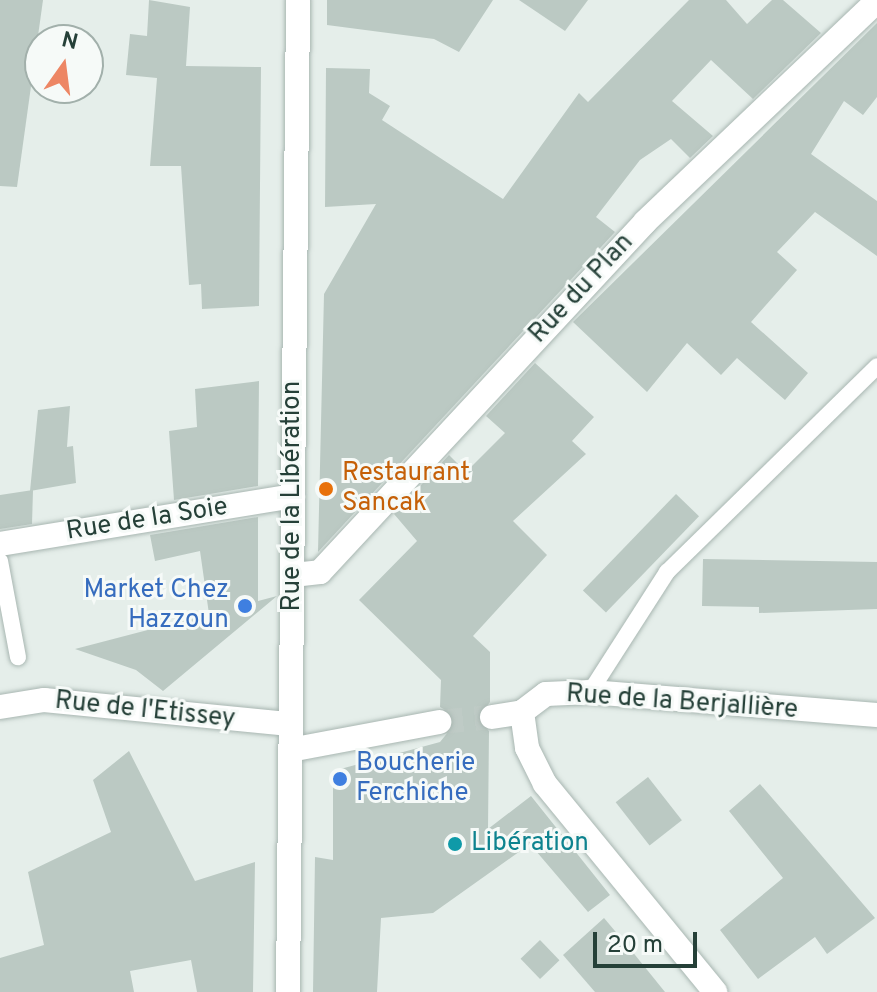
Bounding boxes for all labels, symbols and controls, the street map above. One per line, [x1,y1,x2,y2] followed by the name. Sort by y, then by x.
[24,24,104,104] north arrow
[59,27,80,57] text: N
[523,228,641,350] street label: Rue du Plan
[277,381,309,611] street label: Rue de la Libération
[342,458,470,520] place label: Restaurant Sancak
[317,480,335,498] marker: Restaurant Sancak
[64,492,230,548] street label: Rue de la Soie
[83,575,229,636] place label: Market Chez Hazzoun
[236,597,254,615] marker: Market Chez Hazzoun
[565,679,799,727] street label: Rue de la Berjallière
[53,686,237,736] street label: Rue de l'Etissey
[356,748,475,810] place label: Boucherie Ferchiche
[331,770,349,788] marker: Boucherie Ferchiche
[471,828,589,860] place label: Libération
[446,835,464,853] marker: Libération
[597,916,701,966] scale bar
[607,931,663,961] text: 20 m

